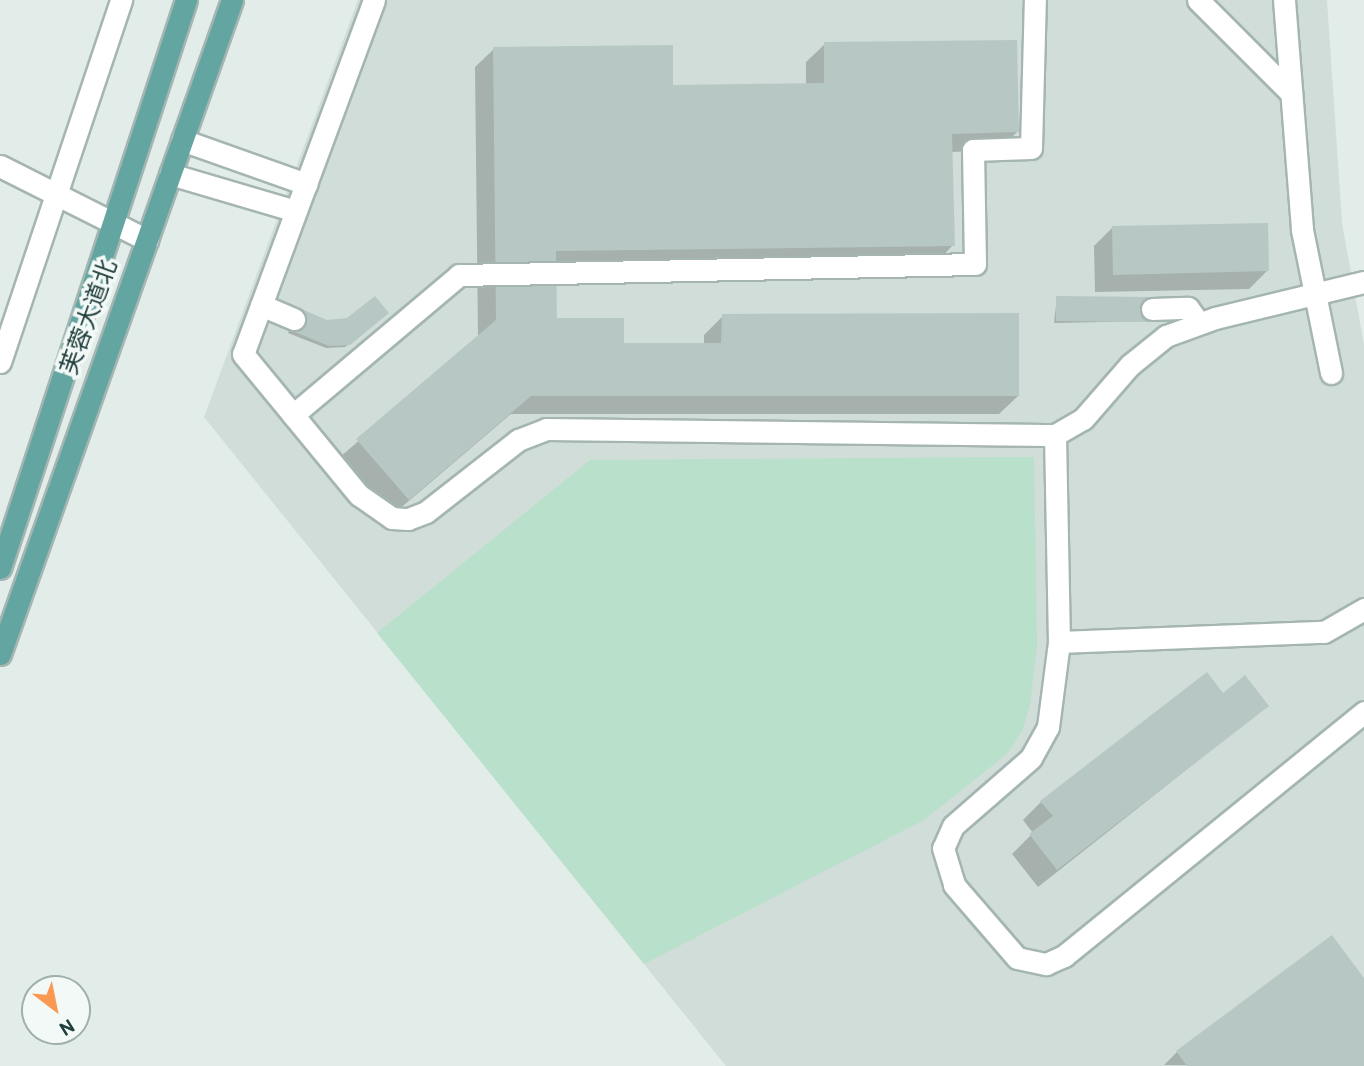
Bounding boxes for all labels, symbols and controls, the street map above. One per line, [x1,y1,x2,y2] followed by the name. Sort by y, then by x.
[57,257,125,379] street label: 芙蓉大道北
[21,975,91,1045] north arrow
[54,1012,78,1040] text: N

